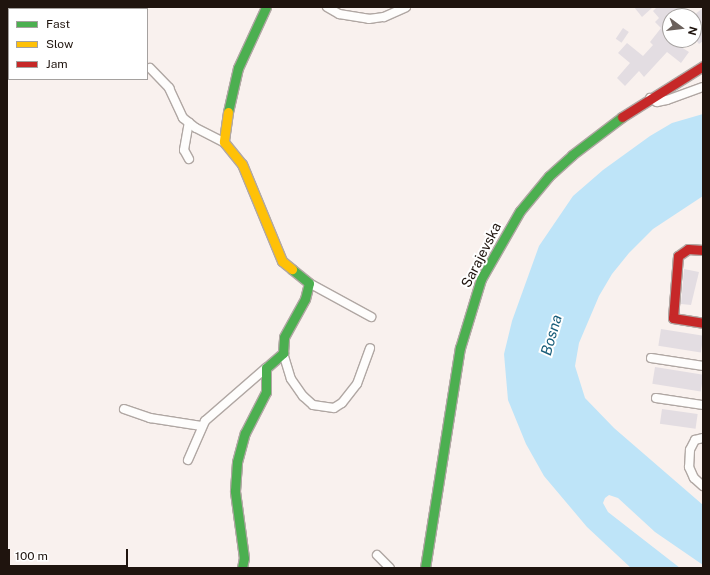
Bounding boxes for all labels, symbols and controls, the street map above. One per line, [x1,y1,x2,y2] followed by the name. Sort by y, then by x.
[8,8,148,80] legend
[662,8,702,48] north arrow
[46,17,70,31] text: Fast
[686,25,700,37] text: N
[46,37,73,51] text: Slow
[46,57,68,71] text: Jam
[457,220,505,290] street label: Sarajevska
[537,313,565,357] water label: Bosna
[10,541,130,567] scale bar
[15,549,48,563] text: 100 m

